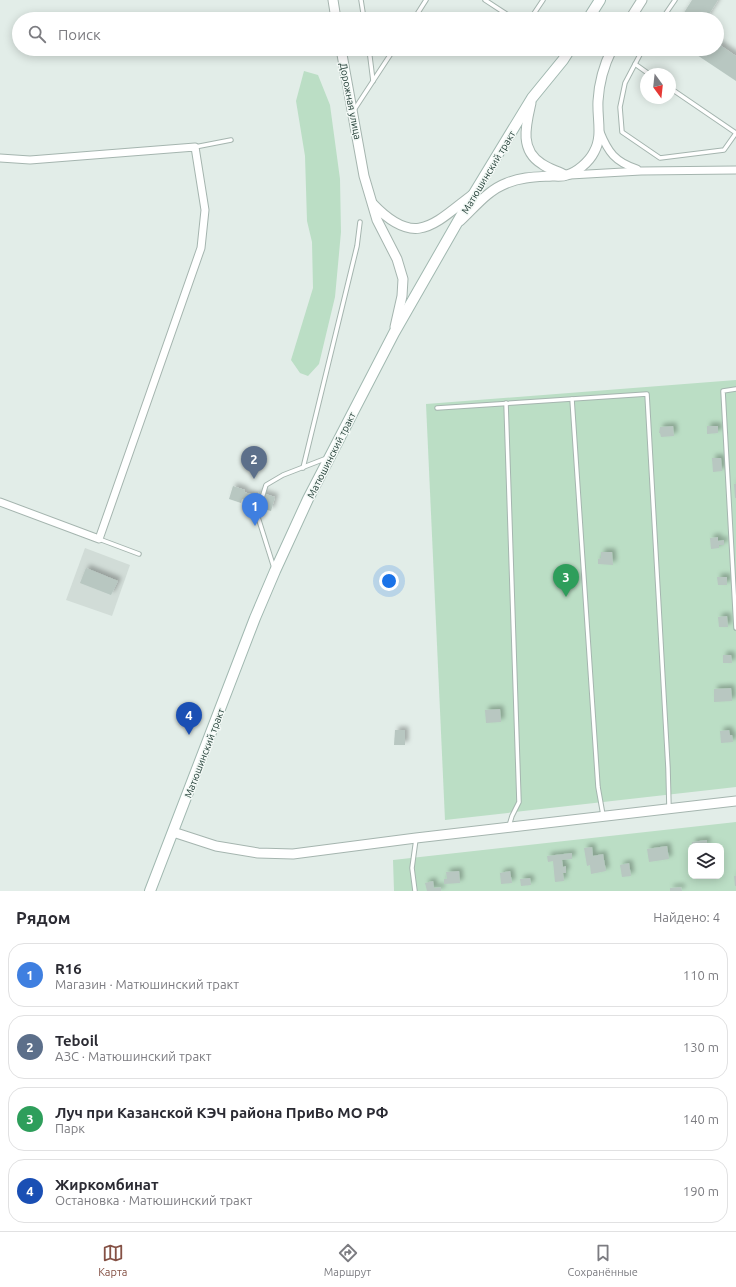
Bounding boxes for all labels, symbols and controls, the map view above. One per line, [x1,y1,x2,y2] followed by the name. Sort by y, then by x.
[12,12,724,56] search box
[26,23,48,45] icon: search
[58,26,101,43] text: Поиск
[338,62,363,140] street label: Дорожная улица
[640,68,676,104] north arrow
[459,128,518,216] street label: Матюшинский тракт
[305,410,358,500] street label: Матюшинский тракт
[241,446,267,479] pin: 2
[242,493,268,526] pin: 1
[553,564,579,597] pin: 3
[379,571,399,591] your location
[176,702,202,735] pin: 4
[182,706,227,800] street label: Матюшинский тракт
[688,843,724,879] map controls
[688,843,724,879] button: layers
[16,908,71,927] text: Рядом
[653,910,720,924] text: Найдено: 4
[55,960,82,977] text: R16
[26,968,34,982] text: 1
[683,968,719,982] text: 110 m
[55,977,239,991] text: Магазин · Матюшинский тракт
[55,1032,98,1049] text: Teboil
[26,1040,34,1054] text: 2
[683,1040,719,1054] text: 130 m
[55,1049,212,1063] text: АЗС · Матюшинский тракт
[55,1104,389,1121] text: Луч при Казанской КЭЧ района ПриВо МО РФ
[26,1112,34,1126] text: 3
[683,1112,719,1126] text: 140 m
[55,1121,85,1135] text: Парк
[55,1176,159,1193] text: Жиркомбинат
[26,1184,34,1198] text: 4
[683,1184,719,1198] text: 190 m
[55,1193,252,1207] text: Остановка · Матюшинский тракт
[98,1242,127,1278] tab: Карта
[324,1242,371,1278] tab: Маршрут
[568,1242,638,1278] tab: Сохранённые

